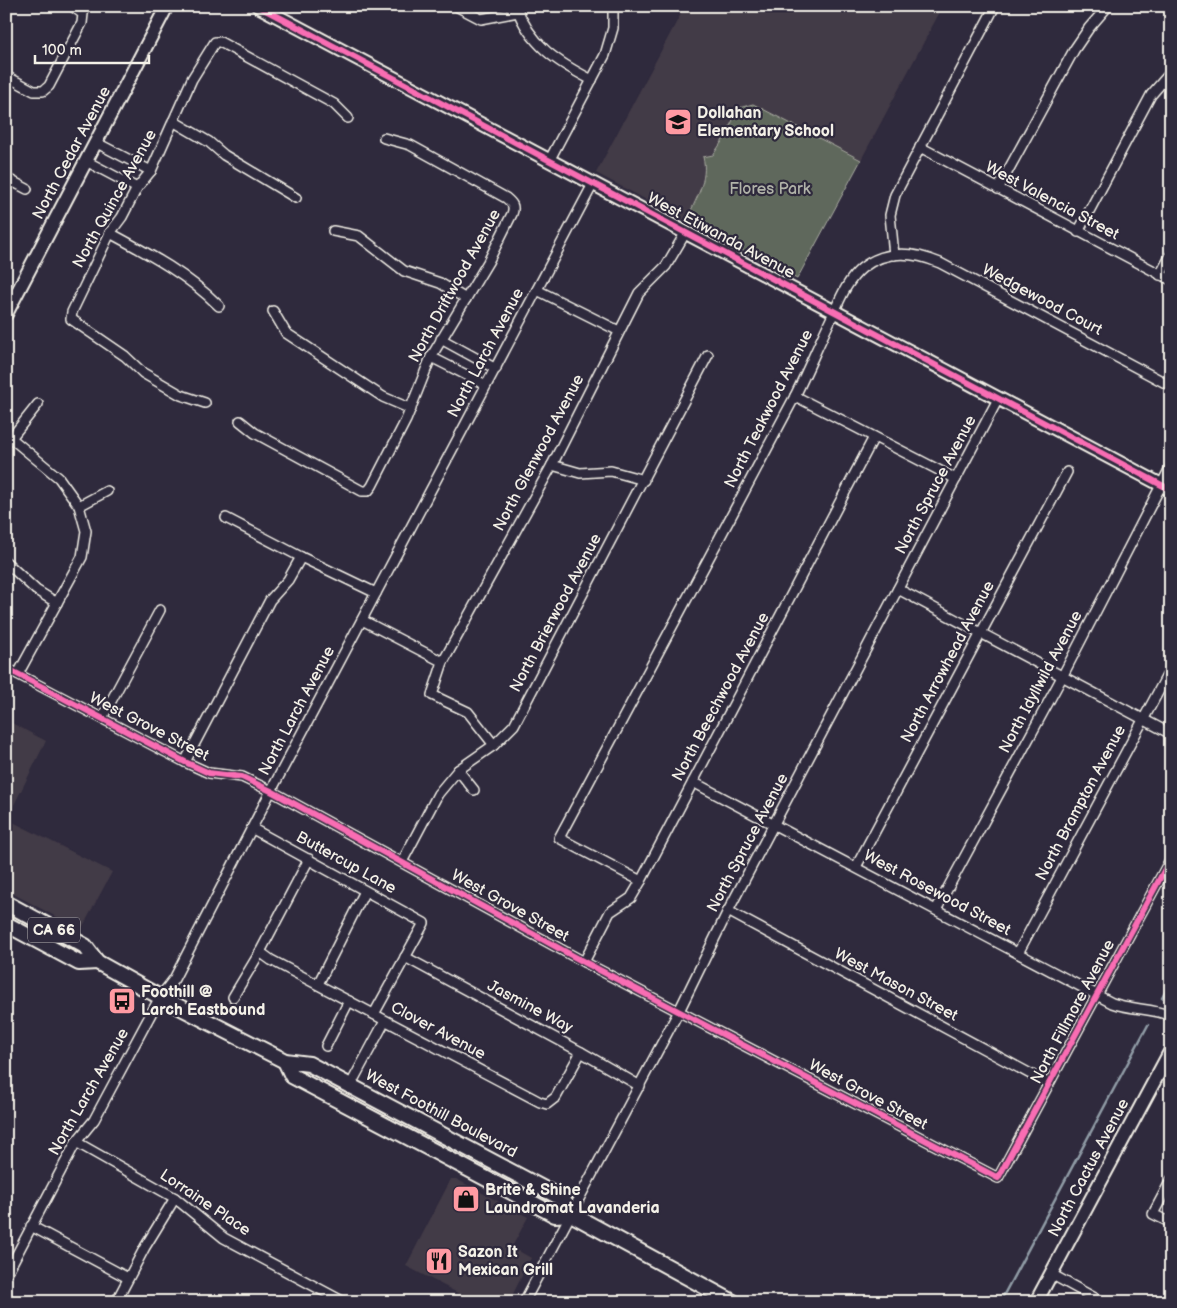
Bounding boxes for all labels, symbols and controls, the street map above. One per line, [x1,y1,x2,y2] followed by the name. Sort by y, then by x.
[35,32,149,64] scale bar
[42,41,82,60] text: 100 m
[29,83,115,223] street label: North Cedar Avenue
[697,104,834,141] place label: Dollahan Elementary School
[663,107,693,137] school or university icon: Dollahan Elementary School
[69,126,161,272] street label: North Quince Avenue
[982,158,1122,244] street label: West Valencia Street
[729,180,811,199] park label: Flores Park
[644,189,799,283] street label: West Etiwanda Avenue
[405,206,505,366] street label: North Driftwood Avenue
[979,260,1105,340] street label: Wedgewood Court
[444,285,528,421] street label: North Larch Avenue
[721,326,817,491] street label: North Teakwood Avenue
[490,371,589,535] street label: North Glenwood Avenue
[891,412,981,558] street label: North Spruce Avenue
[506,530,606,696] street label: North Brierwood Avenue
[897,577,999,746] street label: North Arrowhead Avenue
[995,607,1087,757] street label: North Idyllwild Avenue
[668,609,774,785] street label: North Beechwood Avenue
[255,643,339,779] street label: North Larch Avenue
[86,689,212,765] street label: West Grove Street
[1032,721,1130,884] street label: North Brampton Avenue
[703,770,793,916] street label: North Spruce Avenue
[293,828,400,899] street label: Buttercup Lane
[860,846,1014,940] street label: West Rosewood Street
[448,866,572,946] street label: West Grove Street
[28,918,80,942] road number: CA 66
[1027,936,1119,1087] street label: North Fillmore Avenue
[831,944,961,1026] street label: West Mason Street
[484,977,577,1038] street label: Jasmine Way
[141,983,265,1020] place label: Foothill @ Larch Eastbound
[107,986,137,1016] bus stop icon: Foothill @ Larch Eastbound
[387,998,489,1064] street label: Clover Avenue
[45,1025,133,1159] street label: North Larch Avenue
[805,1056,931,1134] street label: West Grove Street
[362,1066,520,1162] street label: West Foothill Boulevard
[1045,1095,1134,1240] street label: North Cactus Avenue
[156,1166,254,1241] street label: Lorraine Place
[485,1181,660,1218] place label: Brite & Shine Laundromat Lavanderia
[451,1184,481,1214] shop icon: Brite & Shine Laundromat Lavanderia
[458,1243,553,1280] place label: Sazon It Mexican Grill
[424,1246,454,1276] restaurant icon: Sazon It Mexican Grill

